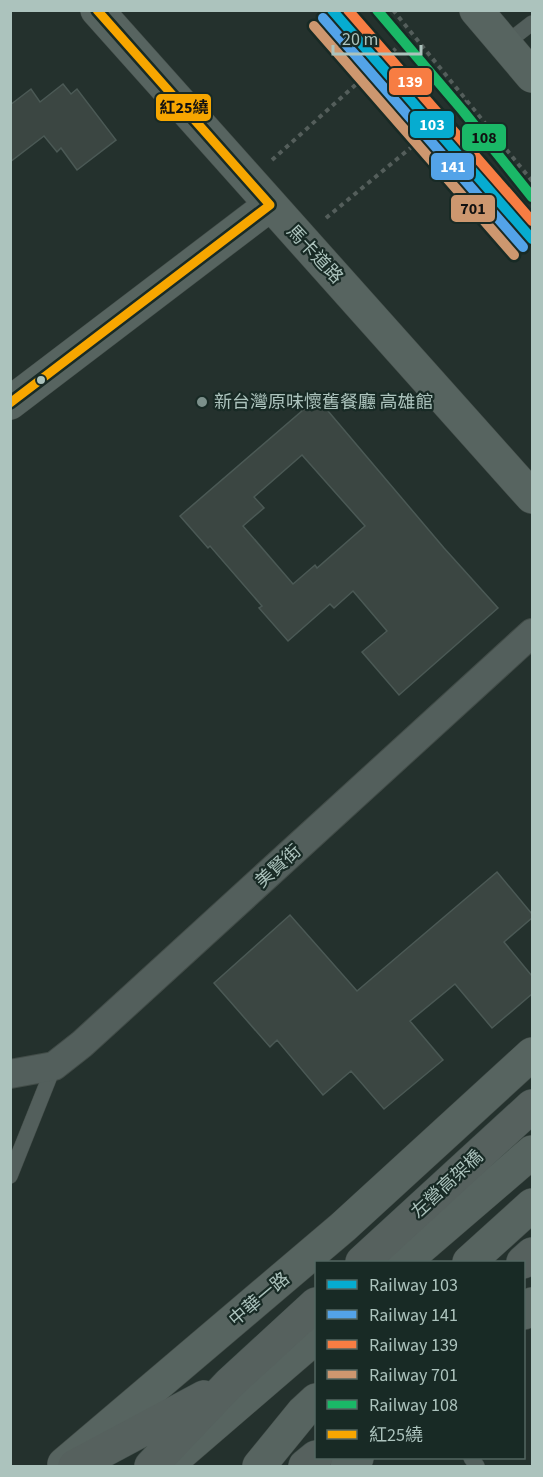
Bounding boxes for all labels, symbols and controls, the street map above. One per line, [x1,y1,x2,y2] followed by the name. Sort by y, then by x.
[333,18,422,56] scale bar
[342,27,378,52] text: 20 m
[388,67,433,96] line badge: 139
[397,71,423,93] text: 139
[155,93,212,122] line badge: 紅25繞
[160,97,208,119] text: 紅25繞
[409,110,455,139] line badge: 103
[419,114,445,136] text: 103
[461,123,507,152] line badge: 108
[471,127,497,149] text: 108
[430,152,475,181] line badge: 141
[440,156,466,178] text: 141
[450,194,496,223] line badge: 701
[460,198,486,220] text: 701
[281,219,348,289] street label: 馬卡道路
[35,374,47,386] unlabelled marker
[214,390,434,415] place label: 新台灣原味懷舊餐廳 高雄館
[195,395,209,409] marker: 新台灣原味懷舊餐廳 高雄館
[250,839,307,894] street label: 美賢街
[406,1145,489,1224] street label: 左營高架橋
[315,1261,525,1459] legend
[224,1267,295,1332] street label: 中華一路
[369,1273,458,1298] text: Railway 103
[369,1303,458,1328] text: Railway 141
[369,1333,458,1358] text: Railway 139
[369,1363,458,1388] text: Railway 701
[369,1393,458,1418] text: Railway 108
[369,1423,423,1448] text: 紅25繞

